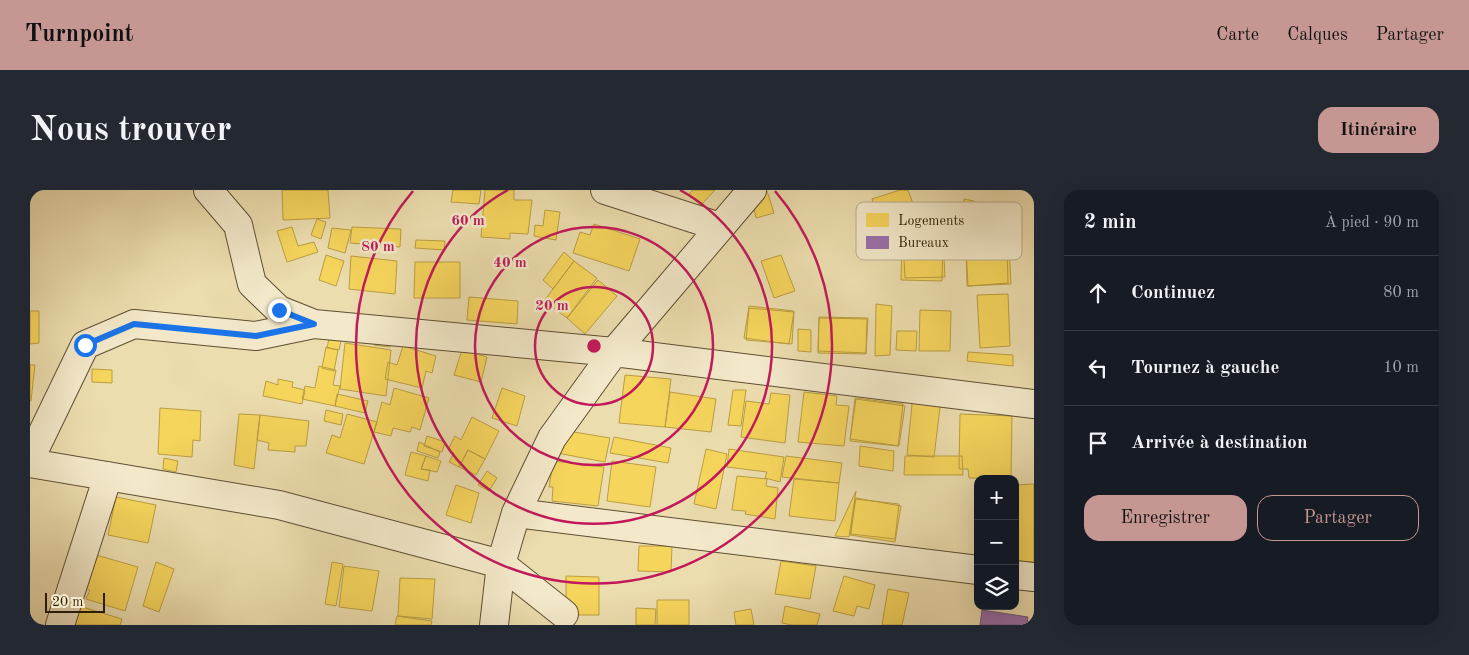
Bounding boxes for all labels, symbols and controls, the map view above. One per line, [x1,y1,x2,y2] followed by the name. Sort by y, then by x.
[25,23,133,47] text: Turnpoint
[1216,26,1259,44] text: Carte
[1287,26,1348,44] text: Calques
[1376,26,1444,44] text: Partager
[1318,107,1439,153] button: Itinéraire
[30,113,232,148] text: Nous trouver
[856,202,1022,260] legend
[1084,212,1137,233] text: 2 min
[451,214,485,229] text: 60 m
[898,214,964,228] text: Logements
[1325,215,1419,231] text: À pied · 90 m
[898,236,949,250] text: Bureaux
[361,240,395,255] text: 80 m
[493,256,527,271] text: 40 m
[1084,279,1112,307] icon: ahead
[1131,284,1215,303] text: Continuez
[1383,285,1419,301] text: 80 m
[268,299,291,322] route end
[535,299,569,314] text: 20 m
[74,334,97,357] route start
[585,337,603,355] centre of rings
[1084,354,1112,382] icon: left
[1131,359,1279,378] text: Tournez à gauche
[1383,360,1419,376] text: 10 m
[1084,429,1112,457] icon: arrive
[1131,434,1307,453] text: Arrivée à destination
[974,475,1019,610] map controls
[974,475,1019,520] button: +
[1084,495,1247,541] button: Enregistrer
[1257,495,1419,541] button: Partager
[974,520,1019,565] button: −
[974,565,1019,610] button: layers
[45,590,105,613] scale bar
[52,595,83,609] text: 20 m

